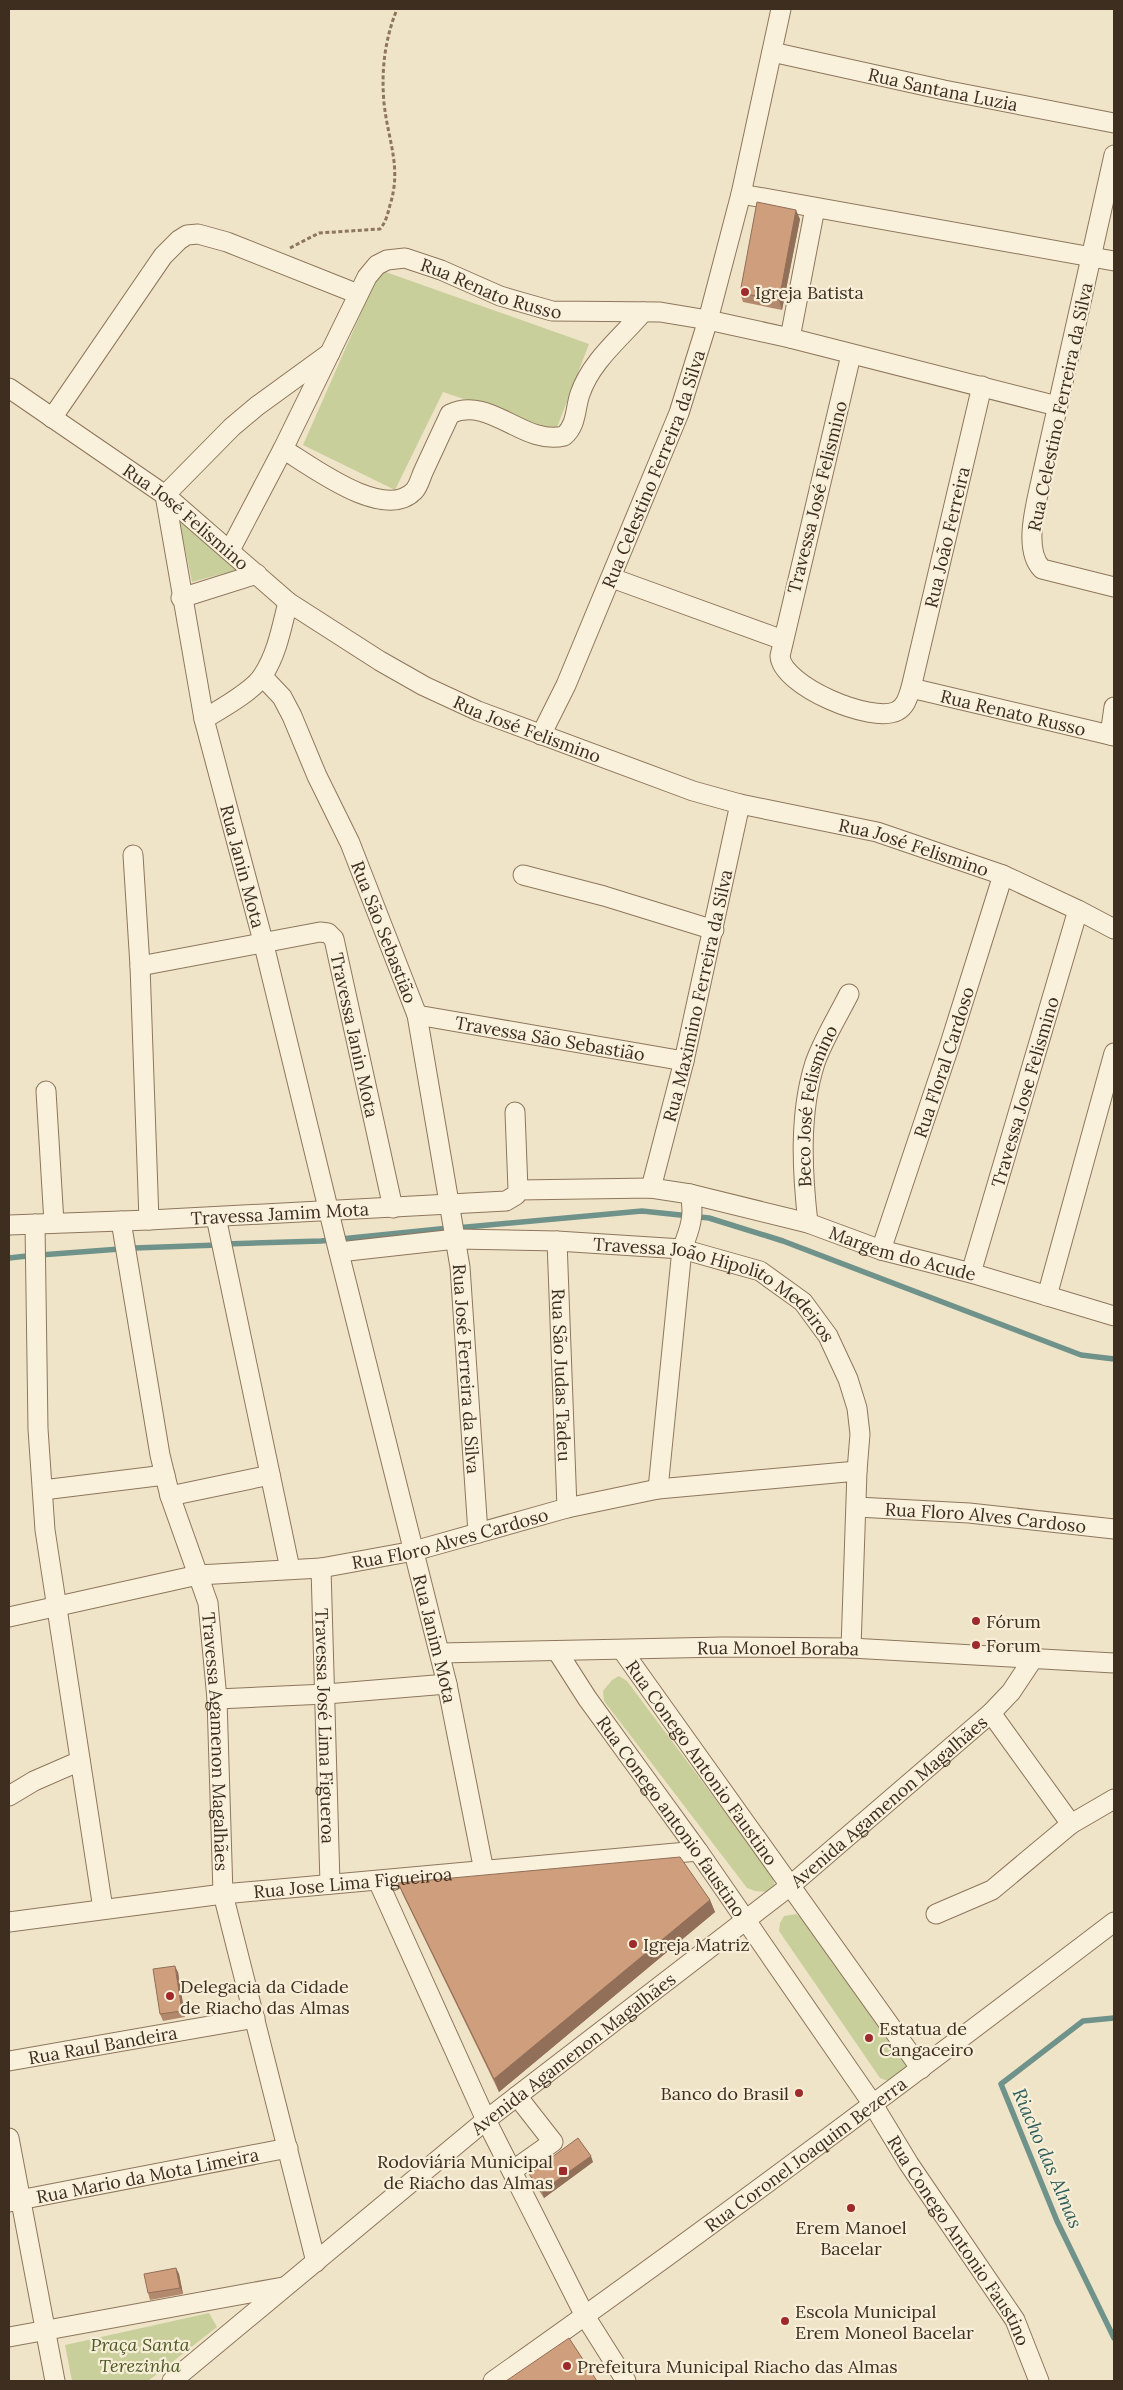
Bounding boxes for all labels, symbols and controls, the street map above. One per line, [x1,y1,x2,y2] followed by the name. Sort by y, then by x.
[866,62,1020,116] street label: Rua Santana Luzia
[418,253,562,323] street label: Rua Renato Russo
[1022,280,1098,534] street label: Rua Celestino Ferreira da Silva
[755,281,864,304] place label: Igreja Batista
[739,286,751,298] marker: Igreja Batista
[596,347,710,591] street label: Rua Celestino Ferreira da Silva
[782,398,852,596] street label: Travessa José Felismino
[119,458,254,575] street label: Rua José Felismino
[919,464,974,610] street label: Rua João Ferreira
[938,684,1088,740] street label: Rua Renato Russo
[450,690,604,767] street label: Rua José Felismino
[216,802,271,930] street label: Rua Janin Mota
[837,813,992,881] street label: Rua José Felismino
[346,857,423,1006] street label: Rua São Sebastião
[657,867,737,1124] street label: Rua Maximino Ferreira da Silva
[326,950,384,1120] street label: Travessa Janin Mota
[908,984,979,1141] street label: Rua Floral Cardoso
[985,994,1063,1190] street label: Travessa Jose Felismino
[453,1010,647,1066] street label: Travessa São Sebastião
[792,1021,842,1188] street label: Beco José Felismino
[190,1197,369,1229] street label: Travessa Jamim Mota
[826,1220,979,1285] street label: Margem do Acude
[592,1232,840,1345] street label: Travessa João Hipolito Medeiros
[448,1263,485,1475] street label: Rua José Ferreira da Silva
[547,1288,577,1462] street label: Rua São Judas Tadeu
[884,1497,1087,1537] street label: Rua Floro Alves Cardoso
[350,1502,551,1574] street label: Rua Floro Alves Cardoso
[408,1572,462,1705] street label: Rua Janim Mota
[311,1608,340,1844] street label: Travessa José Lima Figueroa
[986,1610,1041,1633] place label: Fórum
[197,1611,234,1871] street label: Travessa Agamenon Magalhães
[970,1615,982,1627] marker: Fórum
[986,1634,1041,1657] place label: Forum
[697,1635,860,1660] street label: Rua Monoel Boraba
[970,1639,982,1651] marker: Forum
[621,1655,783,1869] street label: Rua Conego Antonio Faustino
[785,1710,992,1893] street label: Avenida Agamenon Magalhães
[592,1711,751,1921] street label: Rua Conego antonio faustino
[252,1862,453,1903] street label: Rua Jose Lima Figueiroa
[643,1933,750,1956] place label: Igreja Matriz
[627,1938,639,1950] marker: Igreja Matriz
[465,1967,680,2140] street label: Avenida Agamenon Magalhães
[180,1975,350,2019] place label: Delegacia da Cidade de Riacho das Almas
[164,1990,176,2002] marker: Delegacia da Cidade de Riacho das Almas
[879,2017,974,2061] place label: Estatua de Cangaceiro
[26,2020,179,2069] street label: Rua Raul Bandeira
[863,2032,875,2044] marker: Estatua de Cangaceiro
[700,2072,911,2237] street label: Rua Coronel Joaquim Bezerra
[661,2082,789,2105] place label: Banco do Brasil
[1008,2084,1088,2232] water label: Riacho das Almas
[793,2087,805,2099] marker: Banco do Brasil
[883,2131,1035,2349] street label: Rua Conego Antonio Faustino
[34,2142,261,2208] street label: Rua Mario da Mota Limeira
[377,2150,553,2194] place label: Rodoviária Municipal de Riacho das Almas
[557,2165,569,2177] marker: Rodoviária Municipal de Riacho das Almas
[845,2202,857,2214] marker: Erem Manoel Bacelar
[795,2216,907,2260] place label: Erem Manoel Bacelar
[795,2300,974,2344] place label: Escola Municipal Erem Moneol Bacelar
[779,2315,791,2327] marker: Escola Municipal Erem Moneol Bacelar
[90,2333,190,2377] park label: Praça Santa Terezinha
[577,2355,898,2378] place label: Prefeitura Municipal Riacho das Almas
[561,2360,573,2372] marker: Prefeitura Municipal Riacho das Almas

